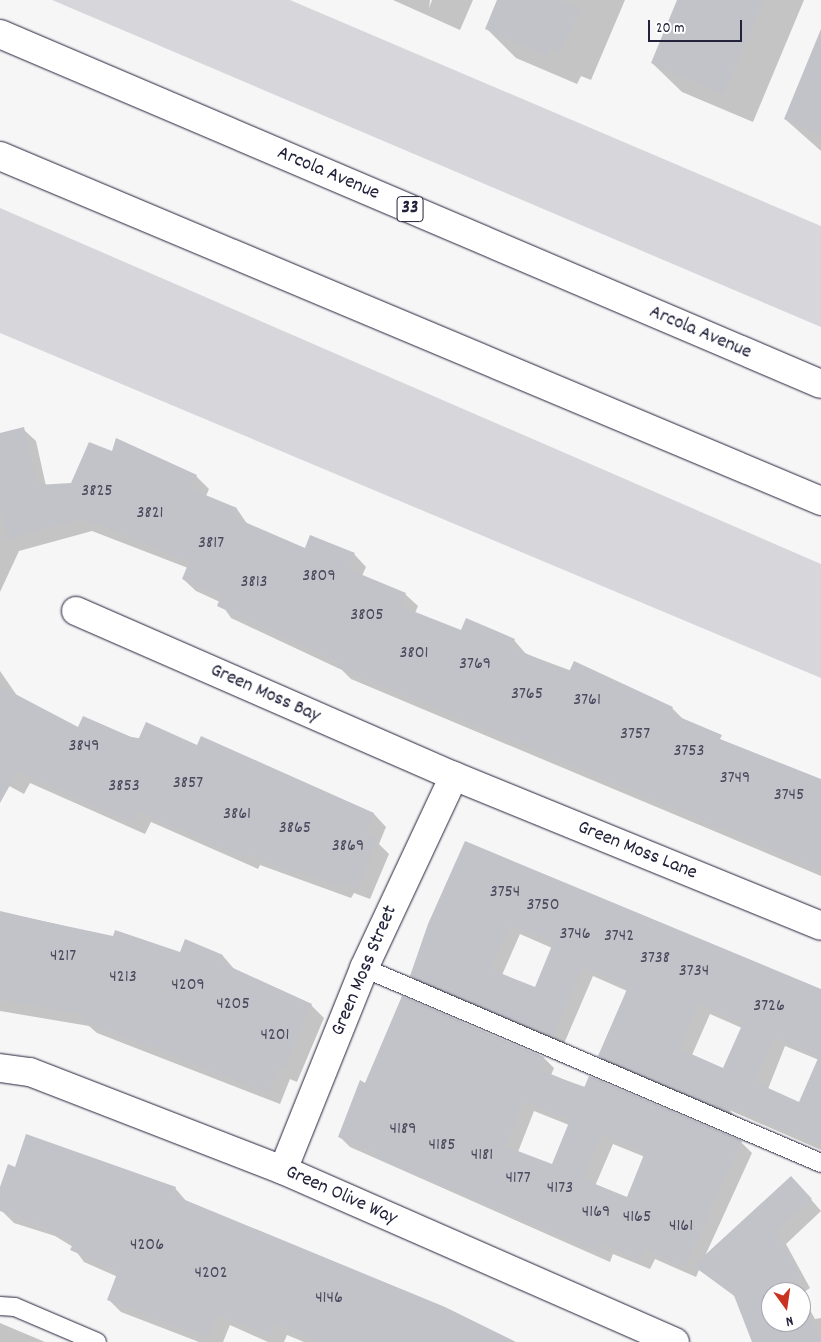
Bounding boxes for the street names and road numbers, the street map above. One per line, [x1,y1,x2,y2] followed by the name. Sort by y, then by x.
[273,142,383,206] street label: Arcola Avenue
[396,192,424,225] road number: 33
[645,301,755,365] street label: Arcola Avenue
[206,659,324,729] street label: Green Moss Bay
[574,816,700,886] street label: Green Moss Lane
[327,902,403,1040] street label: Green Moss Street
[282,1161,400,1231] street label: Green Olive Way

